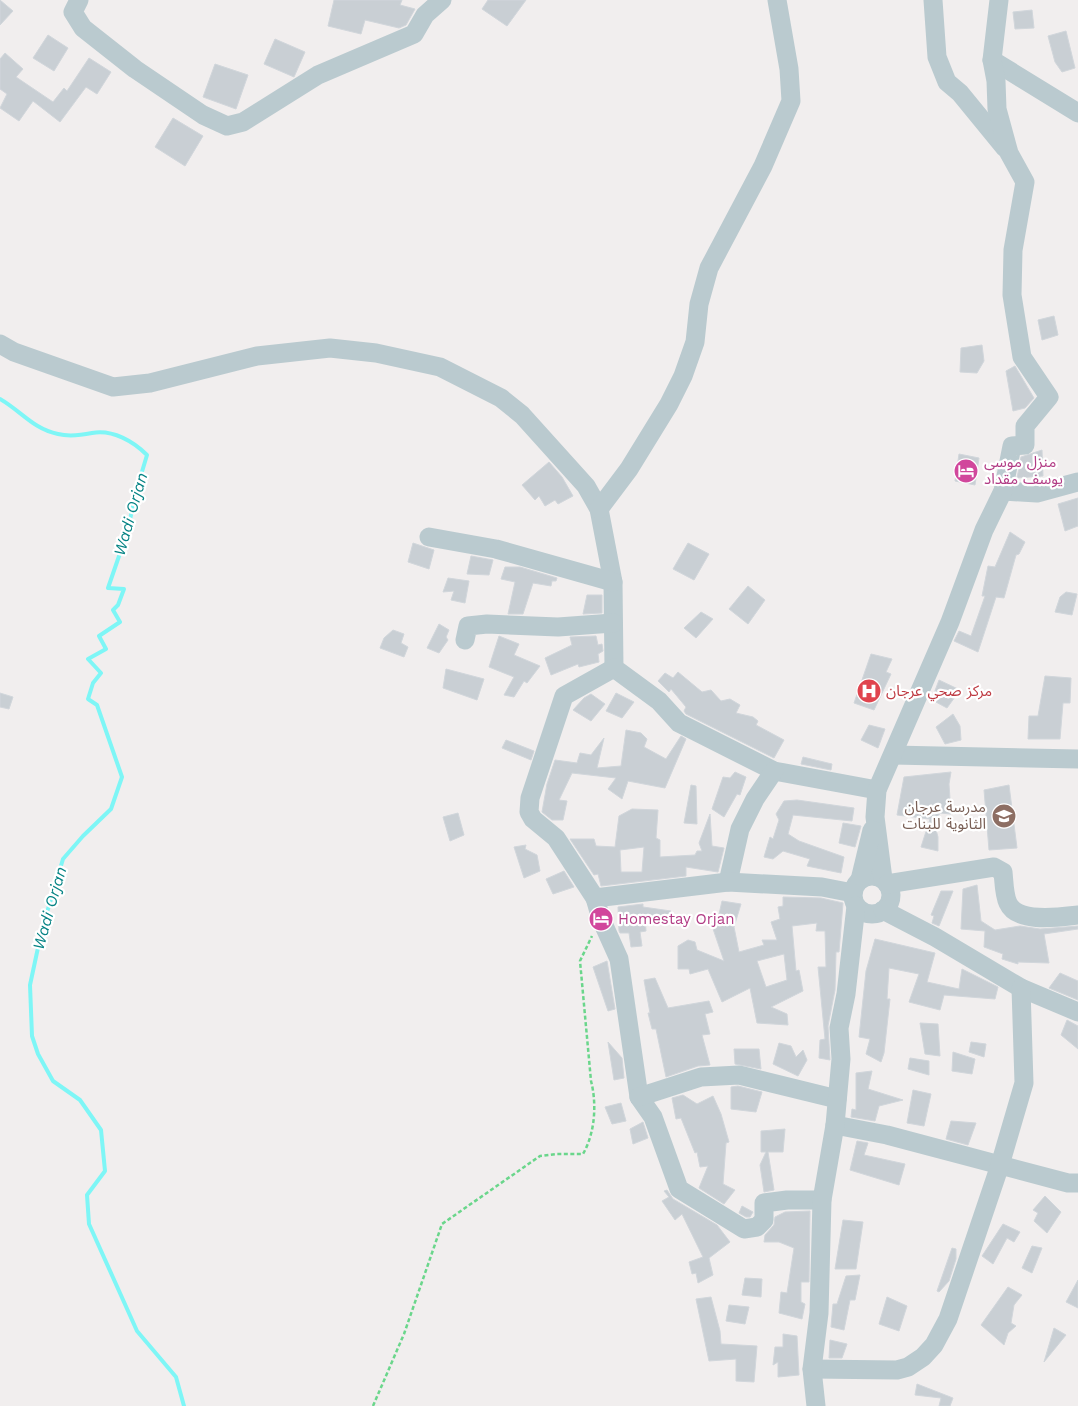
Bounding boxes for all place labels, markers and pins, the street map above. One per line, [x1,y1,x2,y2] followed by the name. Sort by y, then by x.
[984,453,1063,488] place label: منزل موسى يوسف مقداد
[953,458,979,484] hotel icon: منزل موسى يوسف مقداد
[856,678,882,704] hospital icon: مركز صحي عرجان
[886,682,992,702] place label: مركز صحي عرجان
[903,798,986,833] place label: مدرسة عرجان الثانوية للبنات
[991,803,1017,829] school or university icon: مدرسة عرجان الثانوية للبنات
[588,906,614,932] hotel icon: Homestay Orjan
[618,910,735,928] place label: Homestay Orjan

